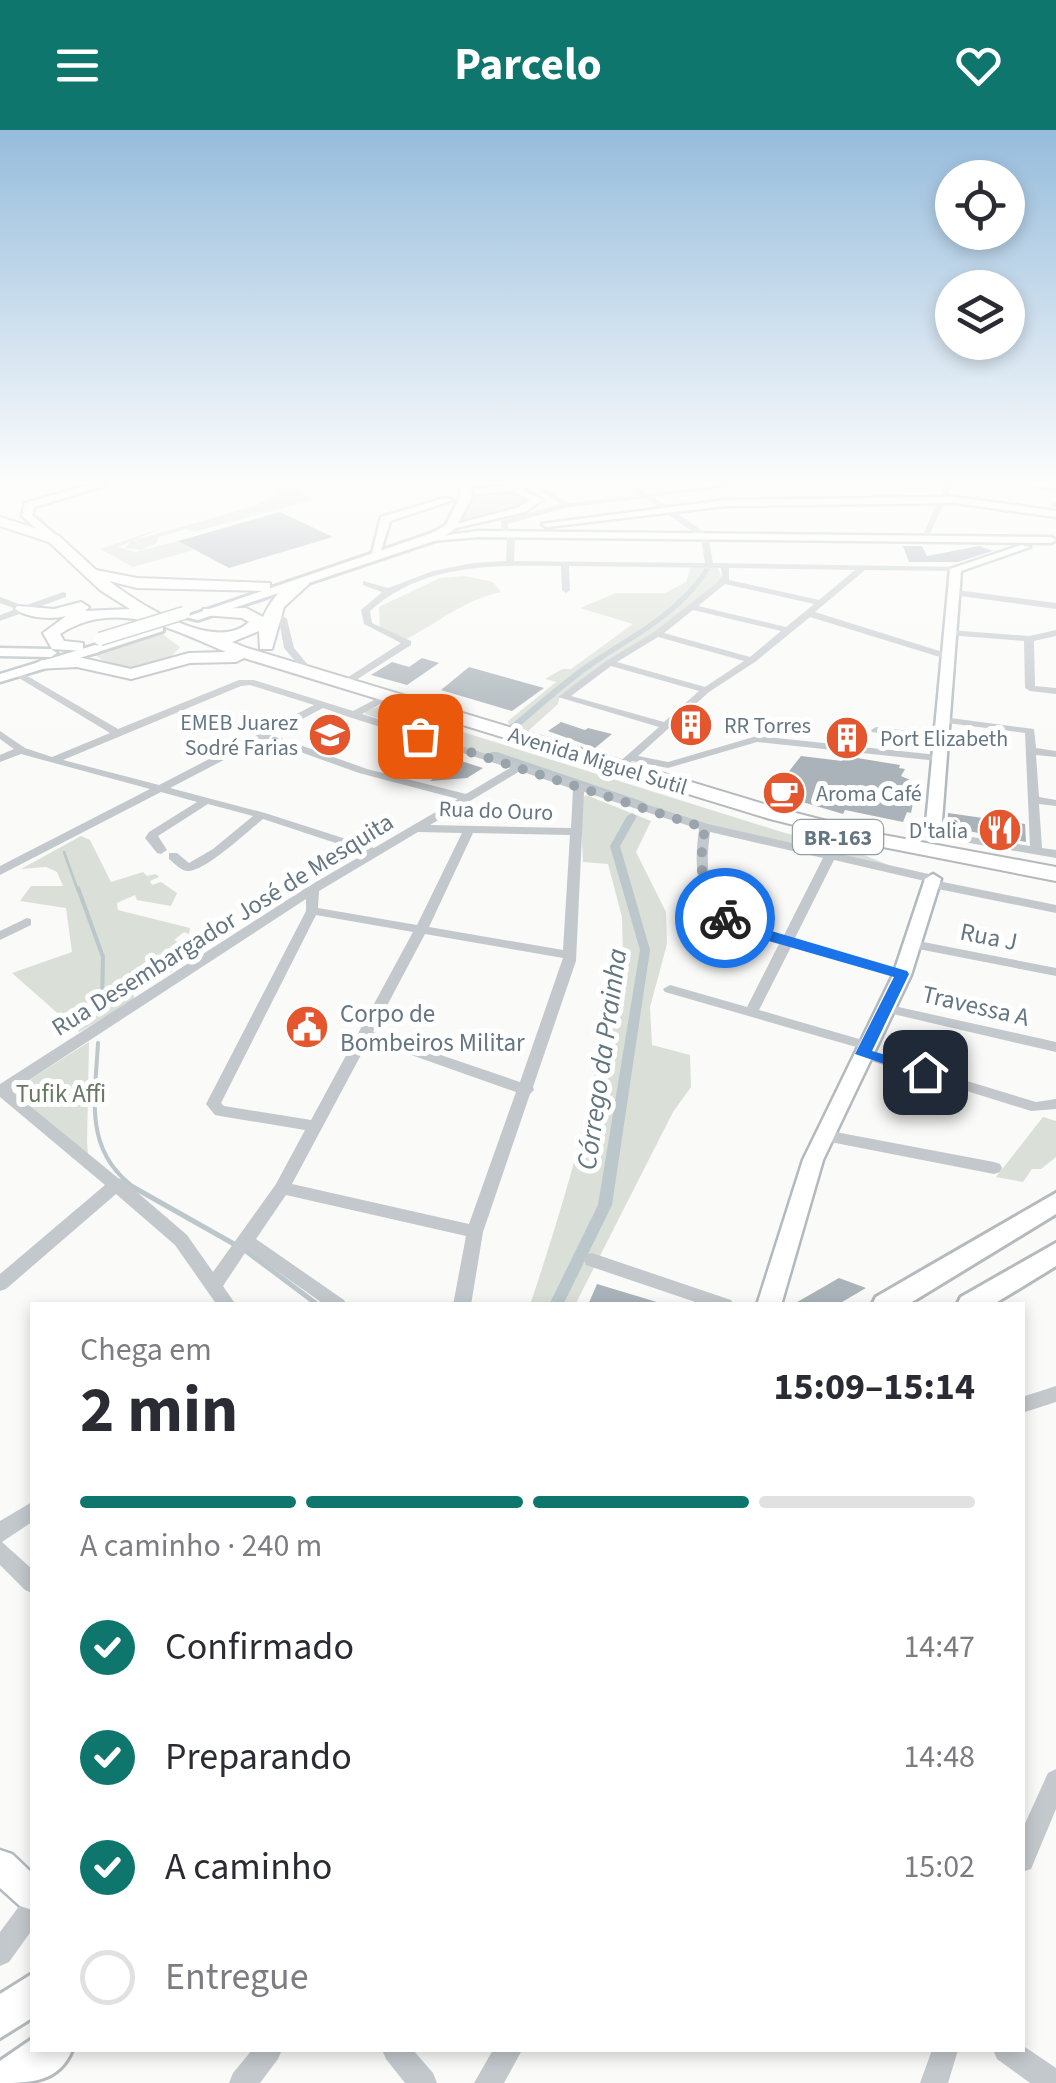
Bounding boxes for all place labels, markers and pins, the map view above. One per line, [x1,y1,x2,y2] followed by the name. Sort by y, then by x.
[378,694,463,779] pin
[668,702,714,748] building icon: RR Torres
[180,707,298,764] place label: EMEB Juarez Sodré Farias
[724,710,811,742] place label: RR Torres
[307,712,353,758] school or university icon: EMEB Juarez Sodré Farias
[824,715,870,761] building icon: Port Elizabeth
[880,723,1008,755] place label: Port Elizabeth
[761,770,807,816] cafe icon: Aroma Café
[816,778,922,810] place label: Aroma Café
[977,807,1023,853] restaurant icon: D'talia
[909,815,968,847] place label: D'talia
[340,996,525,1061] place label: Corpo de Bombeiros Militar
[284,1004,330,1050] public building icon: Corpo de Bombeiros Militar
[883,1030,968,1115] pin

